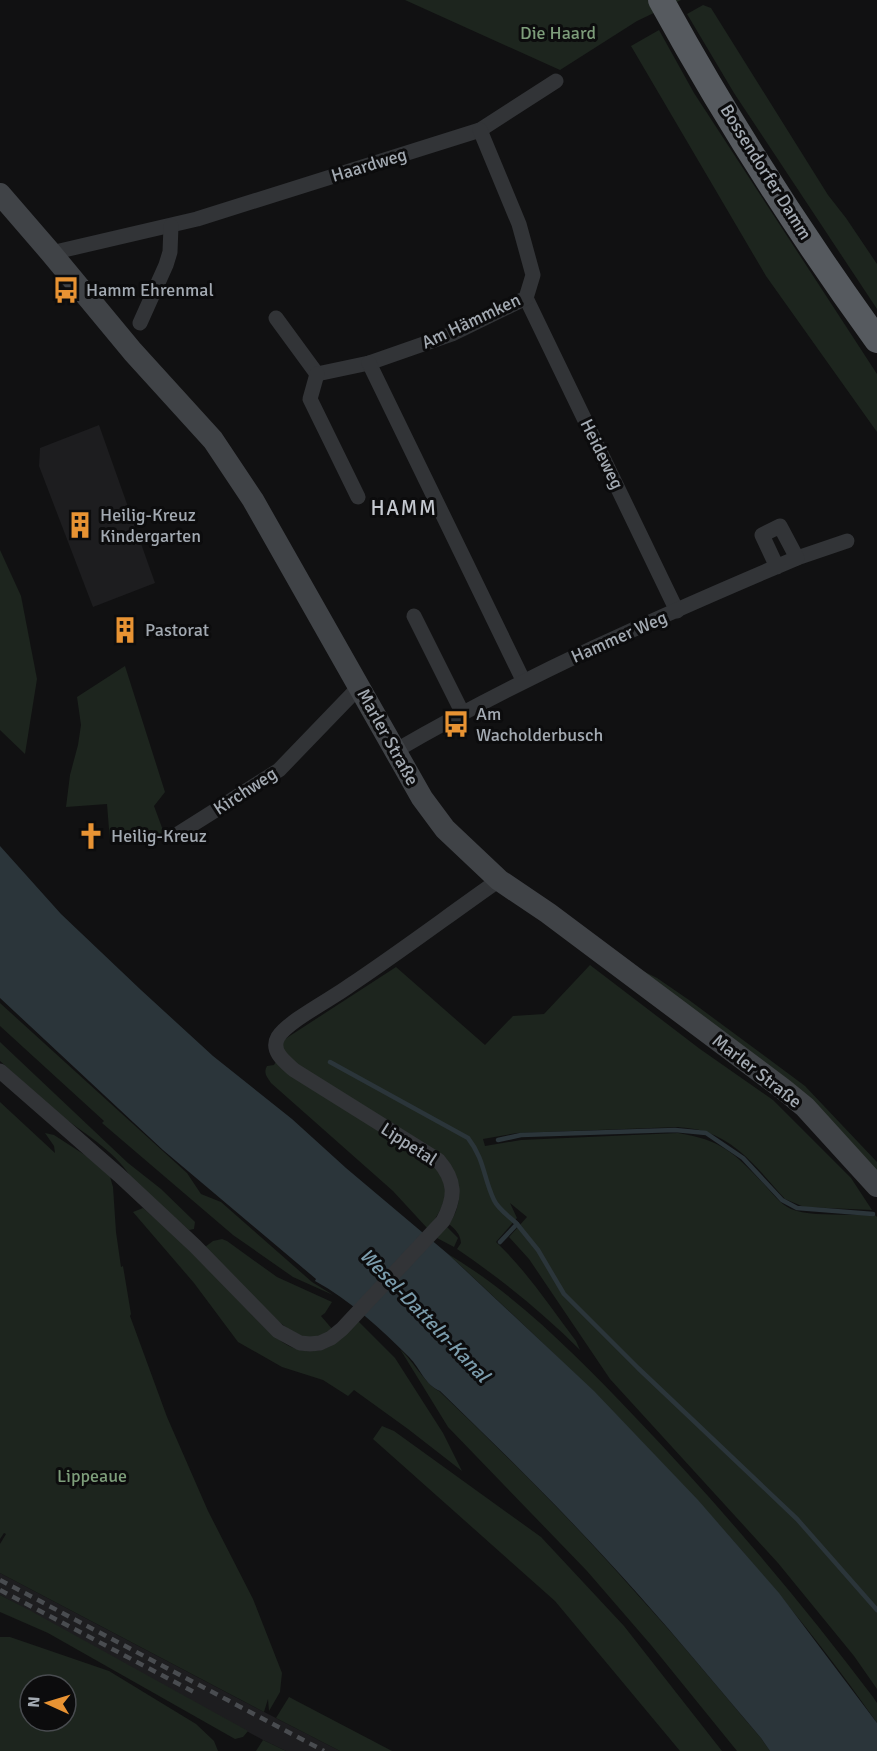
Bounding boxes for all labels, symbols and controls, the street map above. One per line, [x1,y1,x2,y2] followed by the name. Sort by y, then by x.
[520,22,596,44] park label: Die Haard
[715,100,817,244] street label: Bossendorfer Damm
[329,143,409,187] street label: Haardweg
[51,275,81,305] bus stop icon: Hamm Ehrenmal
[86,279,214,301] place label: Hamm Ehrenmal
[418,288,524,354] street label: Am Hämmken
[576,415,628,493] street label: Heideweg
[371,495,437,521] district label: HAMM
[100,504,201,547] place label: Heilig-Kreuz Kindergarten
[65,510,95,540] building icon: Heilig-Kreuz Kindergarten
[568,606,670,668] street label: Hammer Weg
[110,615,140,645] building icon: Pastorat
[145,619,209,641] place label: Pastorat
[352,685,424,789] street label: Marler Straße
[476,703,603,746] place label: Am Wacholderbusch
[441,709,471,739] bus stop icon: Am Wacholderbusch
[209,762,281,820] street label: Kirchweg
[76,821,106,851] church icon: Heilig-Kreuz
[111,825,207,847] place label: Heilig-Kreuz
[708,1029,806,1113] street label: Marler Straße
[377,1118,441,1170] street label: Lippetal
[354,1243,497,1389] water label: Wesel-Datteln-Kanal
[57,1465,127,1487] park label: Lippeaue
[18,1673,78,1733] north arrow
[24,1696,44,1708] text: N

